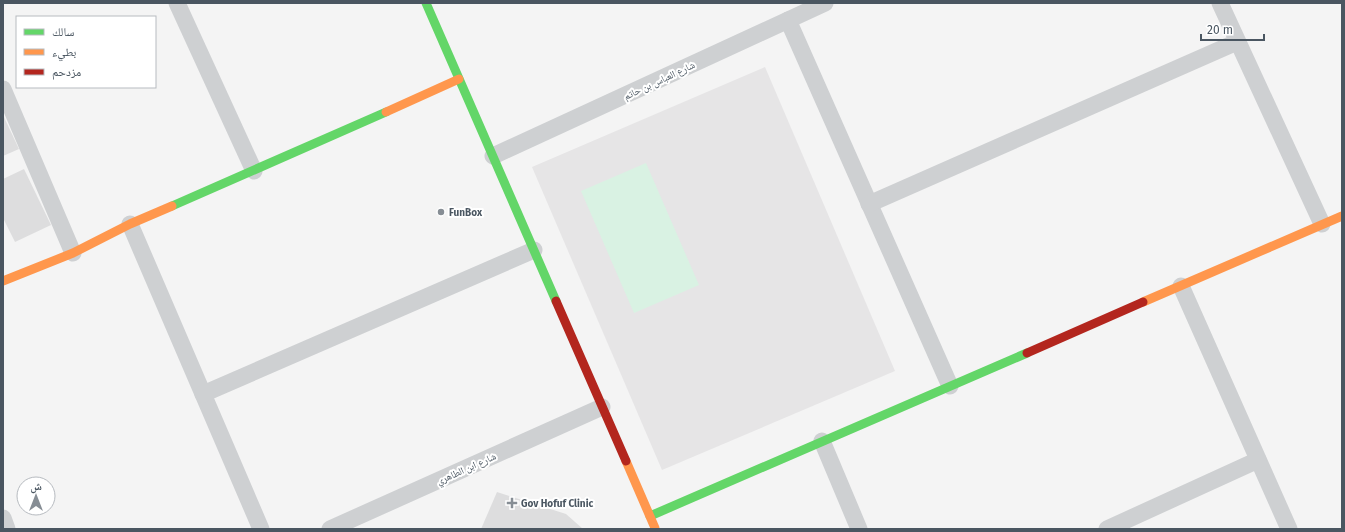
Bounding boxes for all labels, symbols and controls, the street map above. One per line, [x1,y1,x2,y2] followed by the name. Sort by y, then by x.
[16,16,156,88] legend
[1201,16,1264,42] scale bar
[1207,23,1233,37] text: 20 m
[52,25,74,39] text: سالك
[52,45,76,62] text: بطيء
[622,59,698,104] street label: شارع العباس بن حاتم
[52,65,81,80] text: مزدحم
[436,207,446,217] marker: FunBox
[449,207,483,219] place label: FunBox
[435,450,499,489] street label: شارع ابن الطاهري
[16,476,56,516] north arrow
[30,480,42,494] text: ش
[506,497,518,509] marker: Gov Hofuf Clinic
[521,498,593,510] place label: Gov Hofuf Clinic

